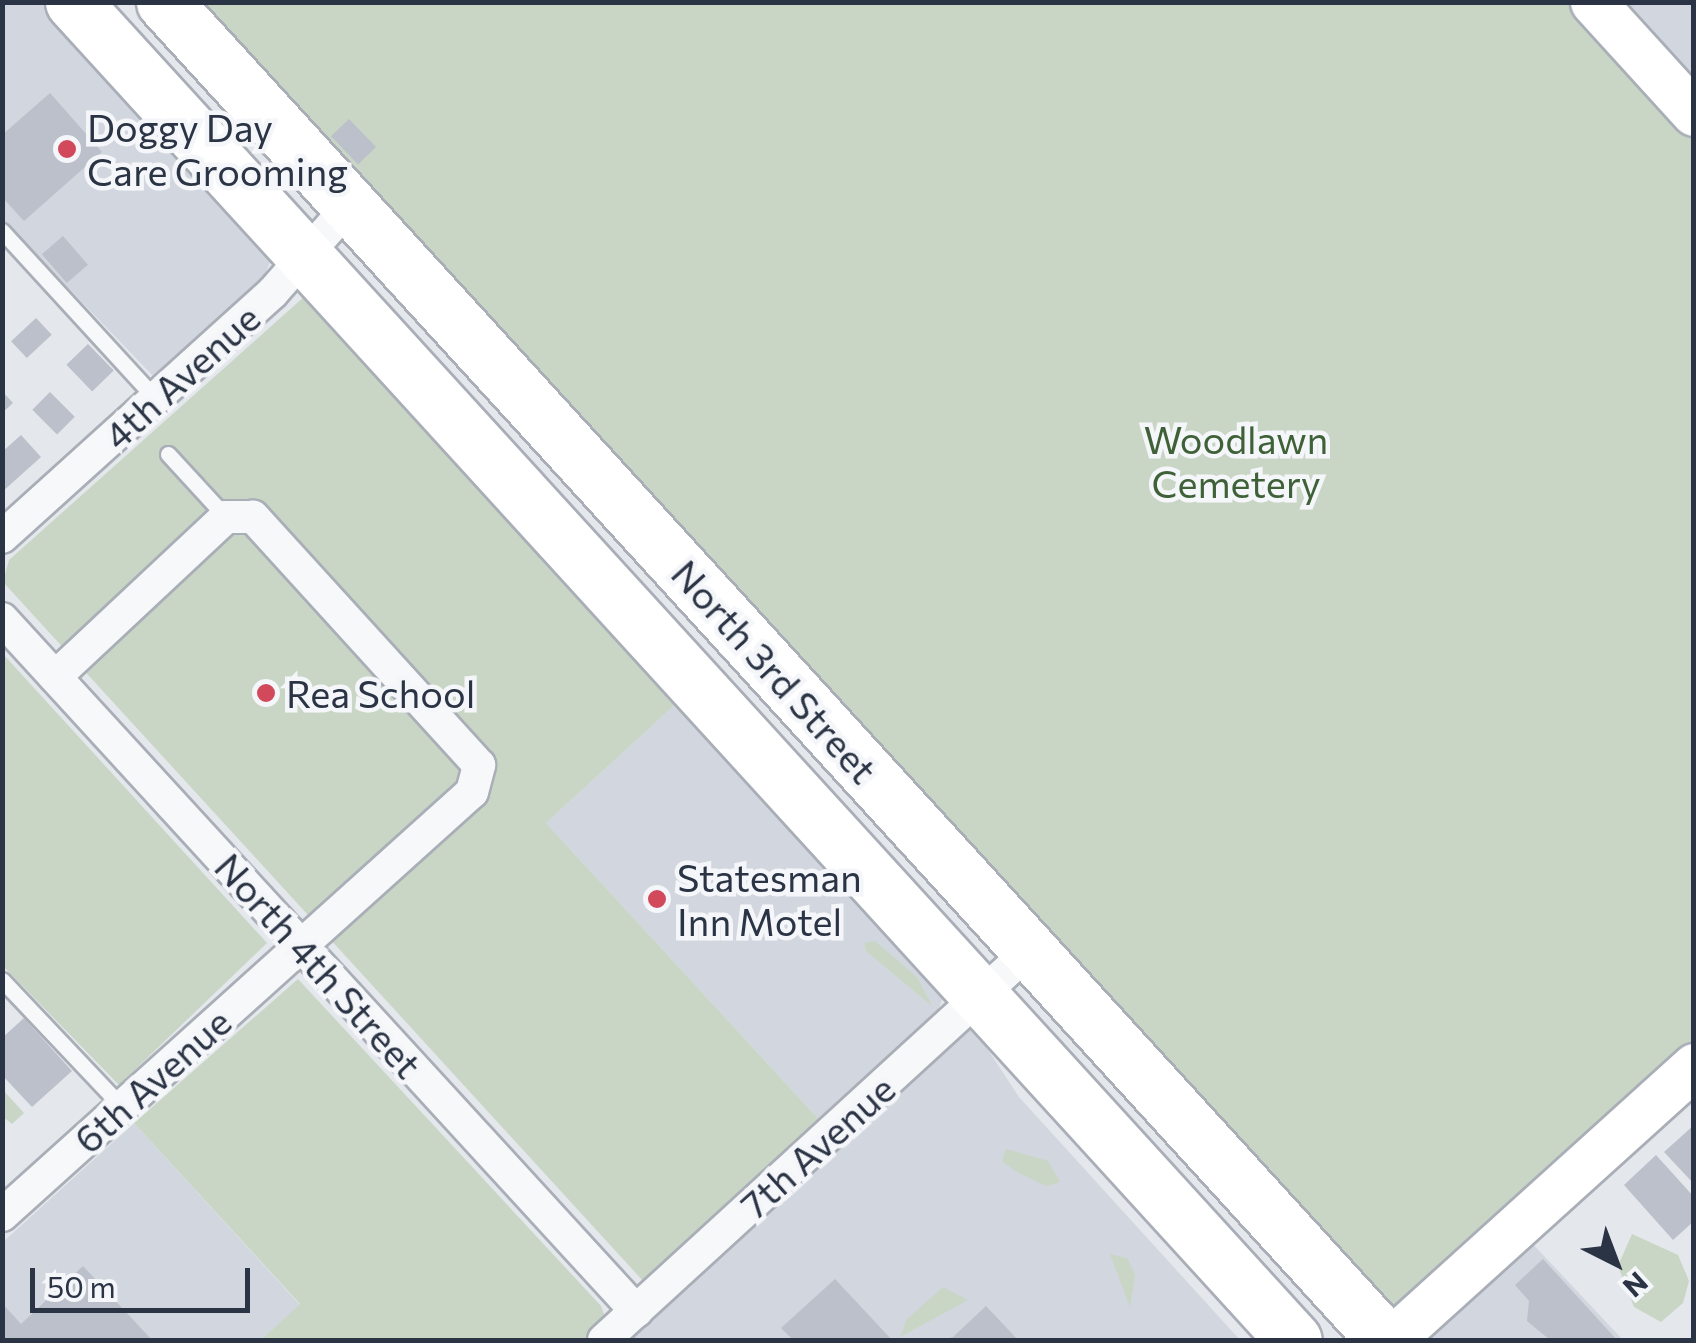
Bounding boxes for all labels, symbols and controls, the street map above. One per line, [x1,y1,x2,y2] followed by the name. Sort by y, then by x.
[87,104,348,193] place label: Doggy Day Care Grooming
[56,138,78,160] marker: Doggy Day Care Grooming
[94,294,268,458] street label: 4th Avenue
[1144,416,1328,506] park label: Woodlawn Cemetery
[663,550,887,792] street label: North 3rd Street
[286,670,475,716] place label: Rea School
[255,682,277,704] marker: Rea School
[206,843,432,1087] street label: North 4th Street
[677,854,862,944] place label: Statesman Inn Motel
[646,888,668,910] marker: Statesman Inn Motel
[65,998,239,1162] street label: 6th Avenue
[731,1065,903,1227] street label: 7th Avenue
[1566,1213,1666,1313] north arrow
[35,1248,255,1310] scale bar
[1617,1266,1655,1305] text: N
[47,1267,116,1304] text: 50 m

